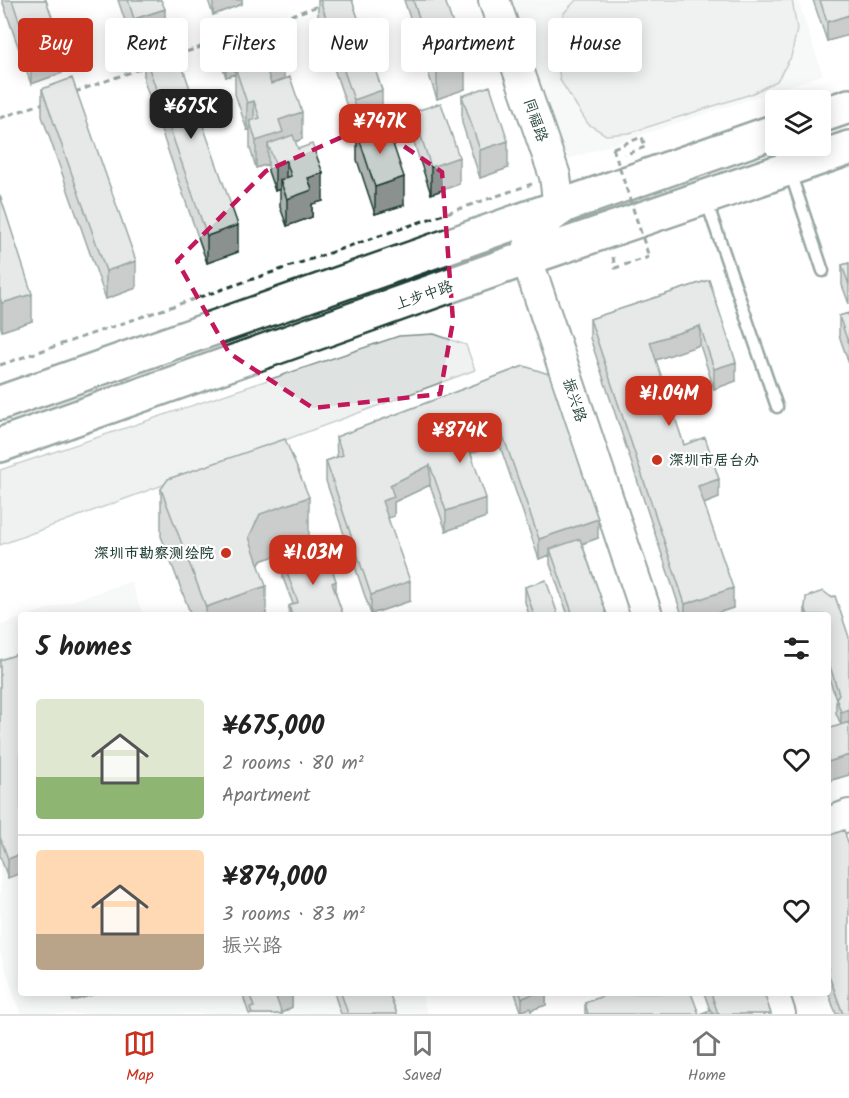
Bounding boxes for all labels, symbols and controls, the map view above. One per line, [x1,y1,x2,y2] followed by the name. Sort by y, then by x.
[18,18,93,72] chip: Buy
[105,18,188,72] chip: Rent
[200,18,297,72] chip: Filters
[309,18,389,72] chip: New
[401,18,536,72] chip: Apartment
[548,18,642,72] chip: House
[149,89,233,140] pin: ¥675K
[765,90,831,156] map controls
[765,90,831,156] button: layers
[164,92,218,124] text: ¥675K
[516,95,554,146] street label: 同福路
[338,104,422,155] pin: ¥747K
[353,107,407,139] text: ¥747K
[392,275,457,317] street label: 上步中路
[556,375,592,425] street label: 振兴路
[620,376,718,427] pin: ¥1.04M
[639,379,699,411] text: ¥1.04M
[418,413,502,464] pin: ¥874K
[432,416,488,448] text: ¥874K
[669,449,759,473] place label: 深圳市居台办
[650,453,664,467] marker: 深圳市居台办
[264,535,362,586] pin: ¥1.03M
[283,538,343,570] text: ¥1.03M
[94,542,214,566] place label: 深圳市勘察测绘院
[219,546,233,560] marker: 深圳市勘察测绘院
[36,627,132,669] text: 5 homes
[780,632,813,665] icon: filters
[222,706,324,748] text: ¥675,000
[84,723,156,795] icon: home
[780,743,813,776] icon: heart
[222,748,364,780] text: 2 rooms · 80 m²
[222,780,311,812] text: Apartment
[222,857,327,899] text: ¥874,000
[84,874,156,946] icon: home
[780,894,813,927] icon: heart
[222,899,365,931] text: 3 rooms · 83 m²
[222,931,282,963] text: 振兴路
[123,1027,156,1088] tab: Map
[403,1027,441,1088] tab: Saved
[688,1027,726,1088] tab: Home

